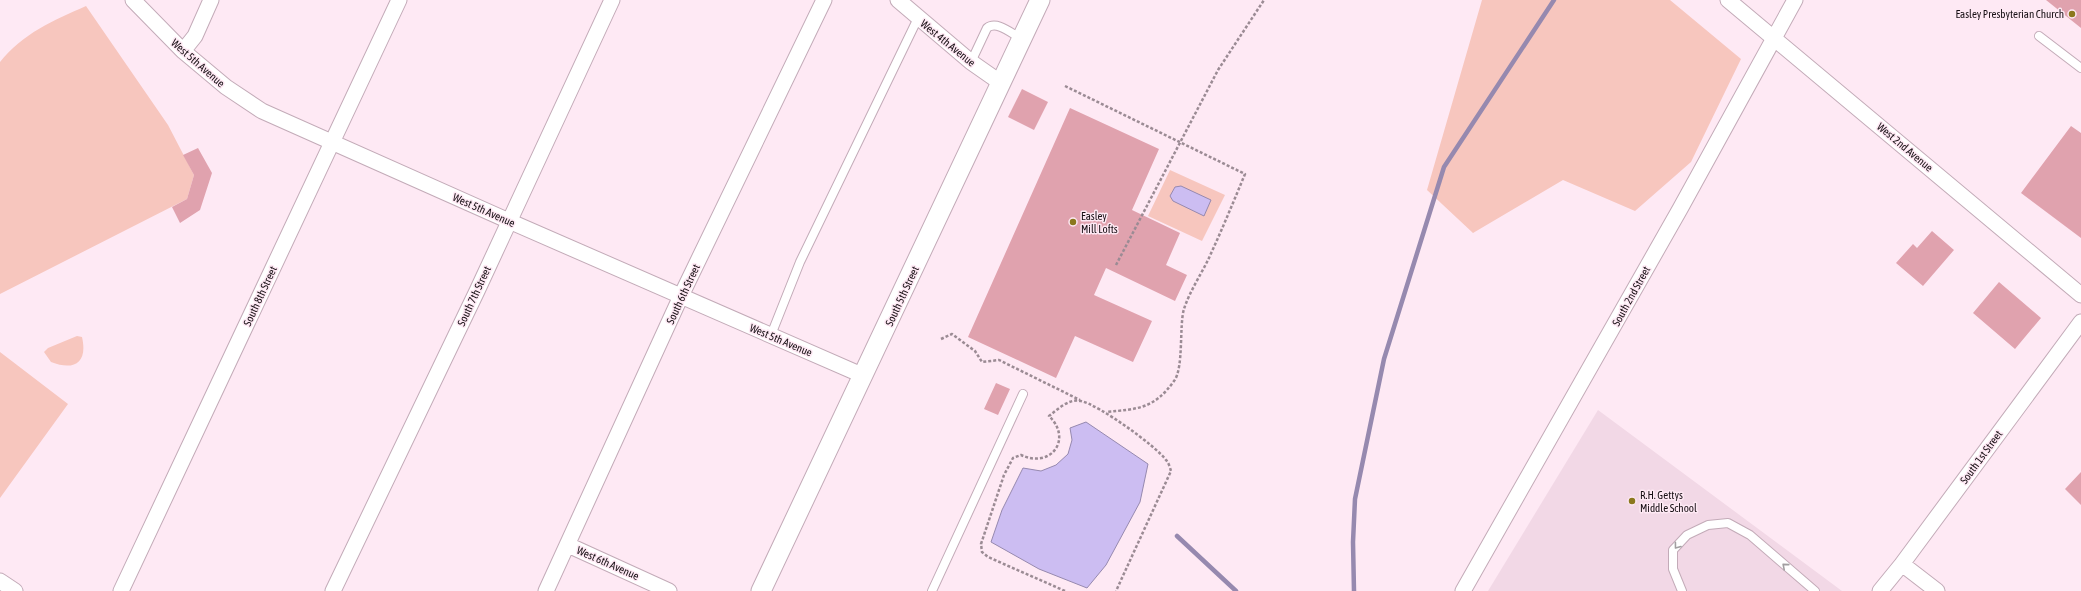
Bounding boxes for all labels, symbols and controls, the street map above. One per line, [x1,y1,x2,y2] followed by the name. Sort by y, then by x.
[1955,8,2064,20] place label: Easley Presbyterian Church
[2067,9,2077,19] marker: Easley Presbyterian Church
[918,17,978,69] street label: West 4th Avenue
[169,37,227,89] street label: West 5th Avenue
[1875,120,1935,174] street label: West 2nd Avenue
[451,191,517,229] street label: West 5th Avenue
[1081,210,1118,235] place label: Easley Mill Lofts
[1068,217,1078,227] marker: Easley Mill Lofts
[664,262,702,326] street label: South 6th Street
[241,264,279,328] street label: South 8th Street
[455,264,493,328] street label: South 7th Street
[883,264,921,328] street label: South 5th Street
[1610,264,1652,328] street label: South 2nd Street
[748,321,814,359] street label: West 5th Avenue
[1958,428,2004,486] street label: South 1st Street
[1640,489,1697,514] place label: R.H. Gettys Middle School
[1627,496,1637,506] marker: R.H. Gettys Middle School
[1675,541,1682,548] one-way arrow
[575,544,641,582] street label: West 6th Avenue
[1782,563,1790,570] one-way arrow

